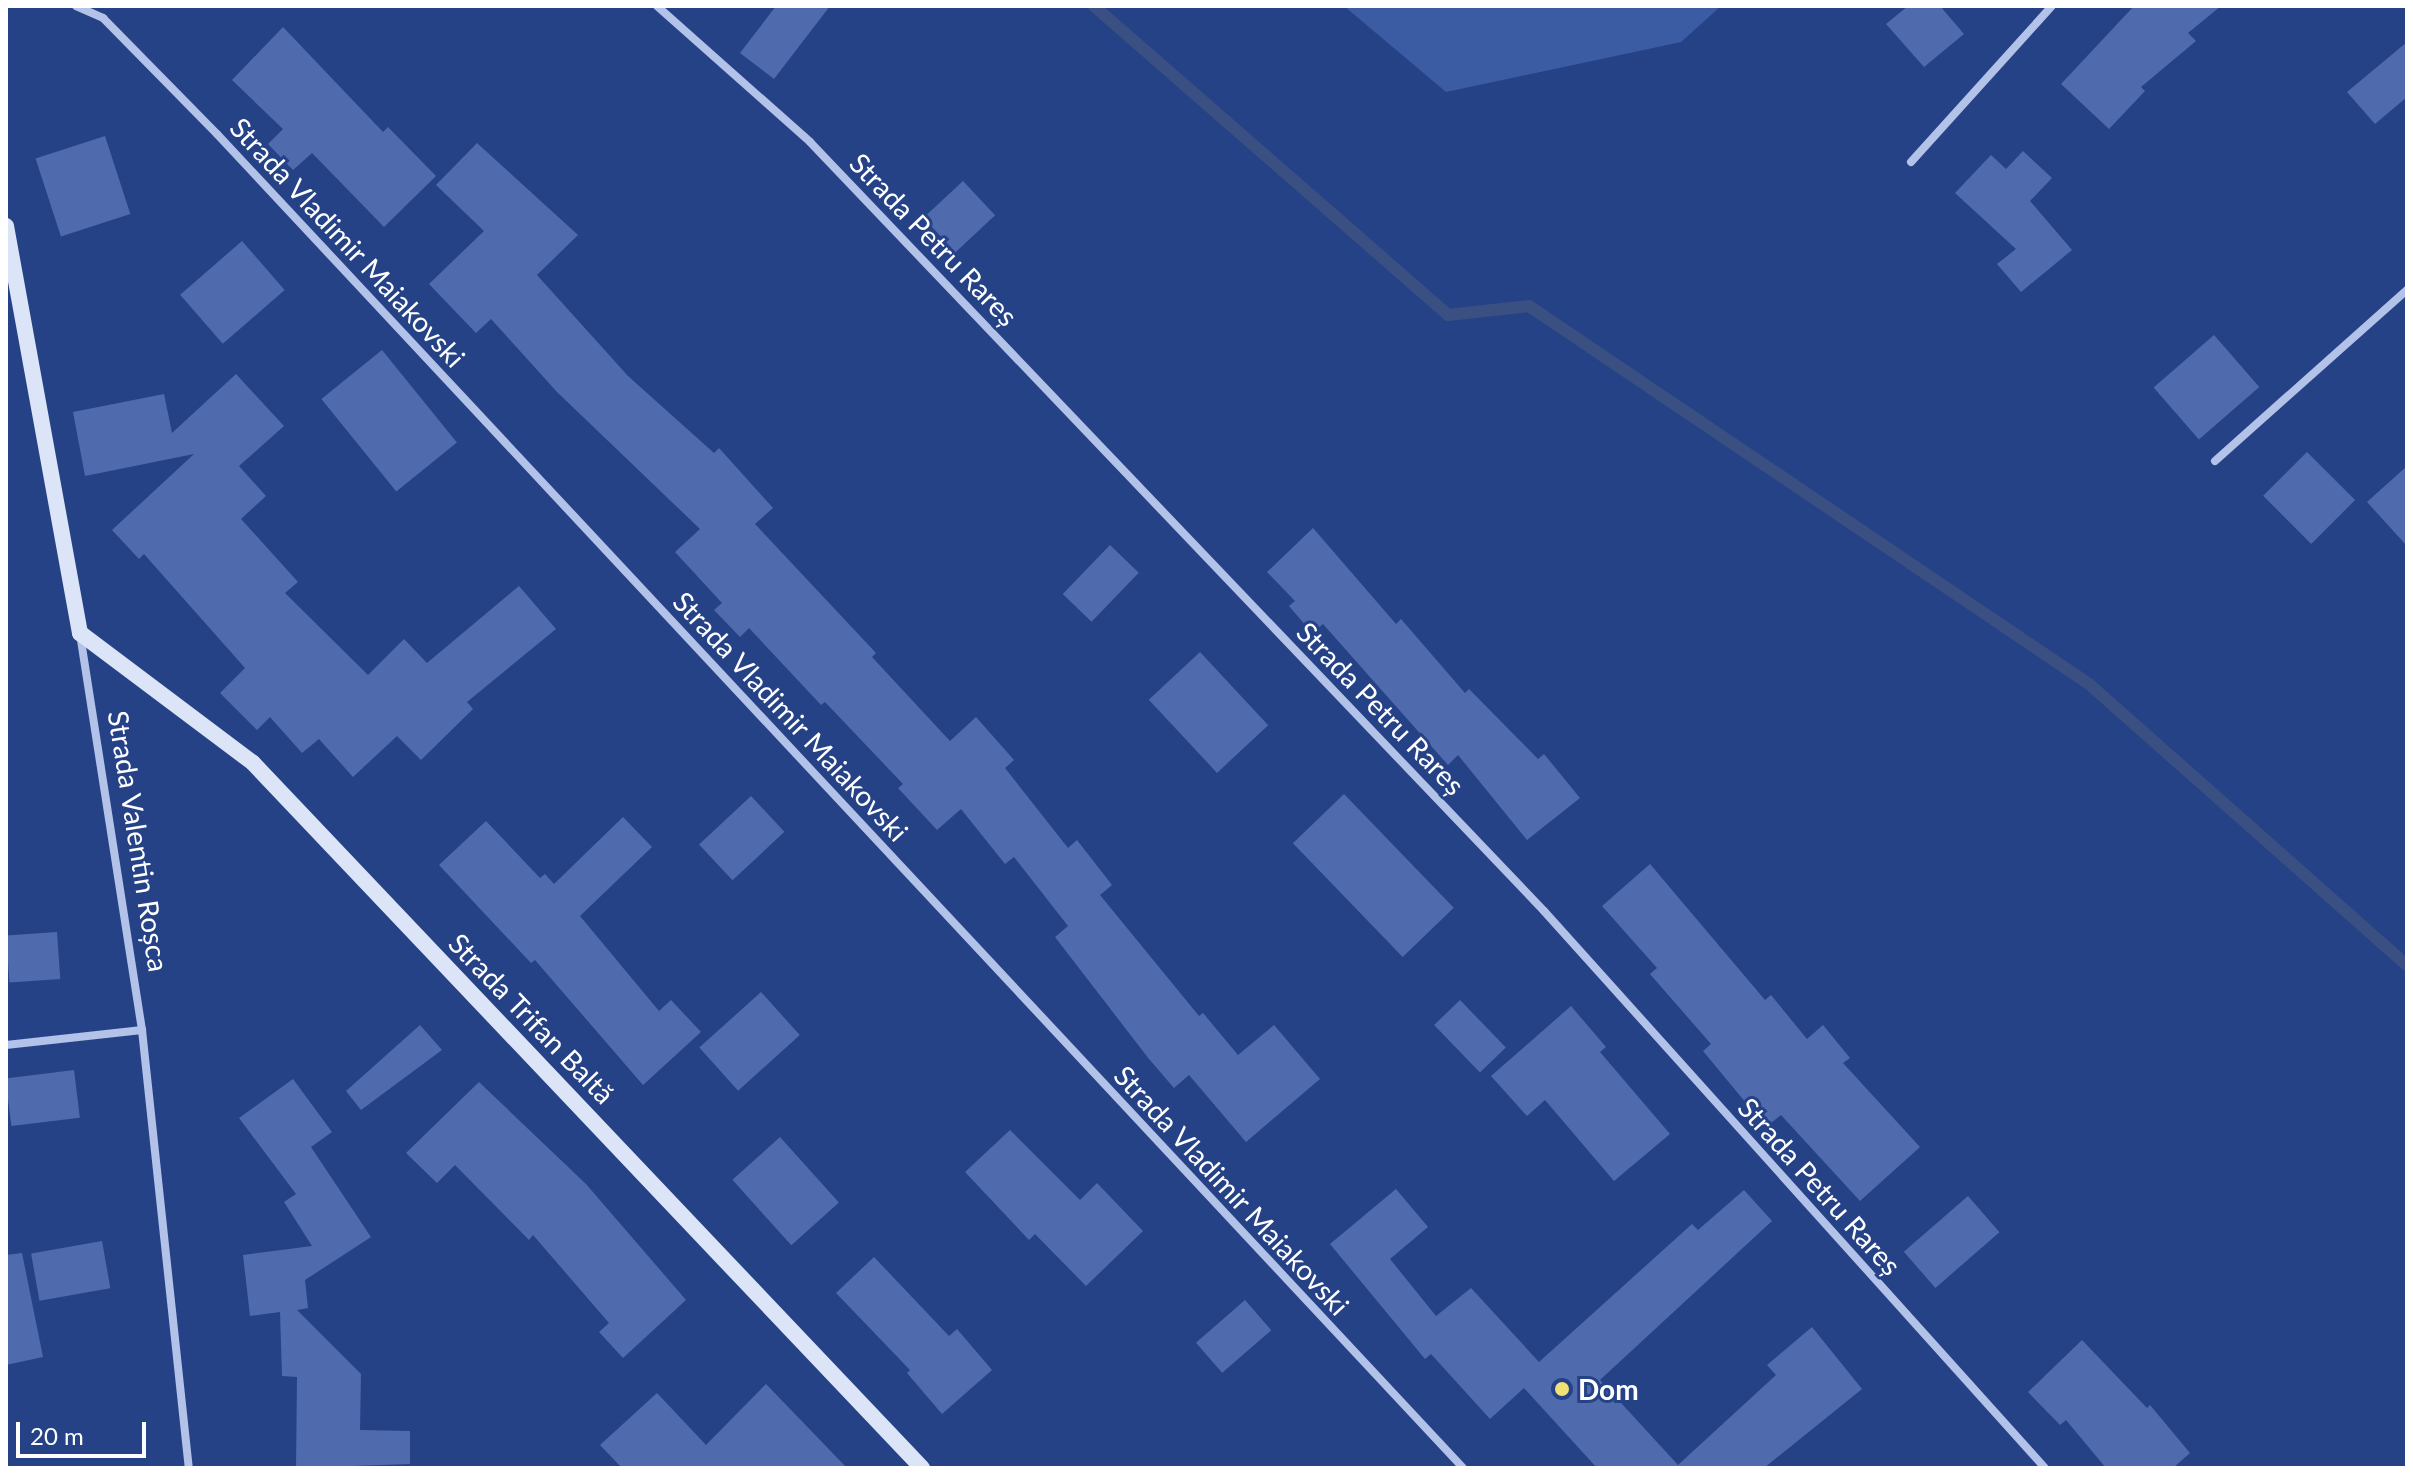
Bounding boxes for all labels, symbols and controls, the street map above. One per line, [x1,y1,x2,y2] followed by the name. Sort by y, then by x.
[223,110,473,374] street label: Strada Vladimir Maiakovski
[843,146,1025,332] street label: Strada Petru Rareș
[666,584,916,848] street label: Strada Vladimir Maiakovski
[1290,615,1472,801] street label: Strada Petru Rareș
[102,708,176,974] street label: Strada Valentin Roșca
[442,926,622,1110] street label: Strada Trifan Baltă
[1107,1058,1357,1322] street label: Strada Vladimir Maiakovski
[1732,1090,1908,1282] street label: Strada Petru Rareș
[1578,1372,1639,1406] place label: Dom
[1553,1380,1571,1398] marker: Dom
[20,1406,150,1456] scale bar
[30,1421,84,1450] text: 20 m

